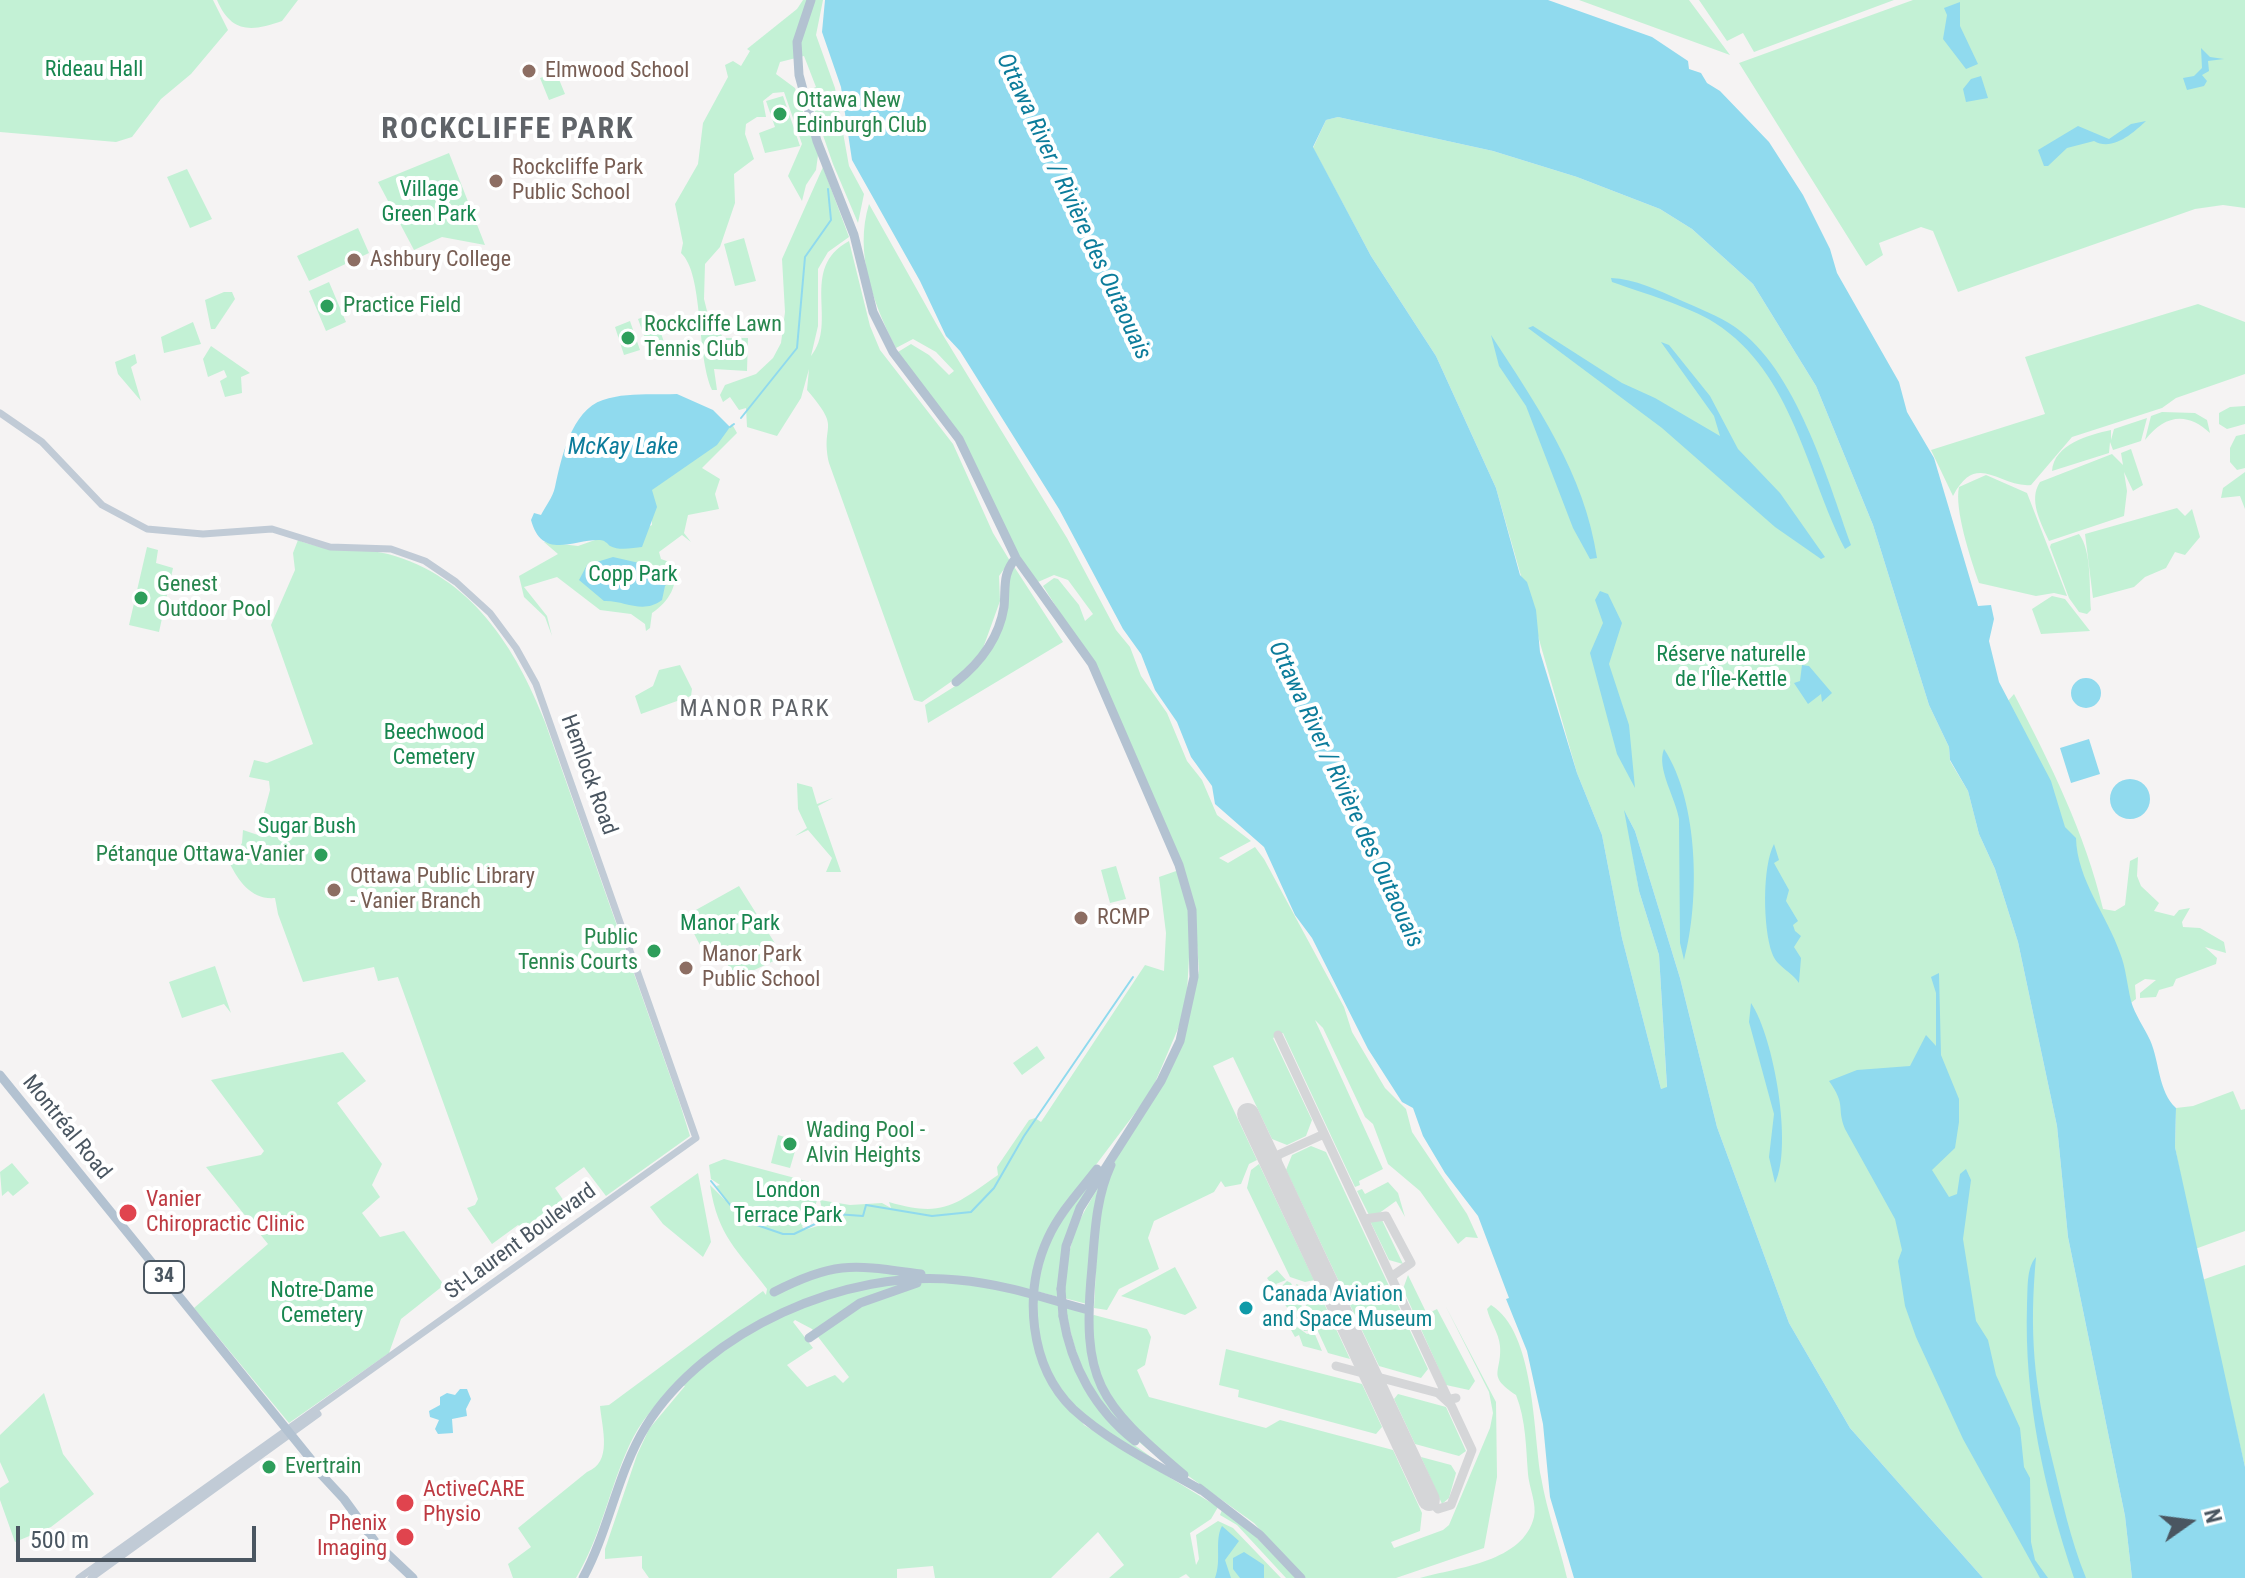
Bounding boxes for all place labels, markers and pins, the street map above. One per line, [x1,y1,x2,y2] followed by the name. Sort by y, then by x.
[545,58,689,84] place label: Elmwood School
[520,62,538,80] marker: Elmwood School
[796,88,927,140] place label: Ottawa New Edinburgh Club
[771,105,789,123] marker: Ottawa New Edinburgh Club
[512,155,643,206] place label: Rockcliffe Park Public School
[487,172,505,190] marker: Rockcliffe Park Public School
[370,247,511,273] place label: Ashbury College
[345,251,363,269] marker: Ashbury College
[343,293,461,319] place label: Practice Field
[318,297,336,315] marker: Practice Field
[644,312,782,364] place label: Rockcliffe Lawn Tennis Club
[619,329,637,347] marker: Rockcliffe Lawn Tennis Club
[157,572,271,624] place label: Genest Outdoor Pool
[132,589,150,607] marker: Genest Outdoor Pool
[96,842,305,868] place label: Pétanque Ottawa-Vanier
[312,846,330,864] marker: Pétanque Ottawa-Vanier
[350,864,535,916] place label: Ottawa Public Library - Vanier Branch
[325,881,343,899] marker: Ottawa Public Library - Vanier Branch
[1097,905,1150,931] place label: RCMP
[1072,909,1090,927] marker: RCMP
[518,925,638,976] place label: Public Tennis Courts
[645,942,663,960] marker: Public Tennis Courts
[702,942,820,994] place label: Manor Park Public School
[677,959,695,977] marker: Manor Park Public School
[806,1118,925,1170] place label: Wading Pool - Alvin Heights
[781,1135,799,1153] marker: Wading Pool - Alvin Heights
[146,1187,305,1238] place label: Vanier Chiropractic Clinic
[117,1202,139,1224] marker: Vanier Chiropractic Clinic
[1262,1282,1432,1334] place label: Canada Aviation and Space Museum
[1237,1299,1255,1317] marker: Canada Aviation and Space Museum
[285,1454,362,1480] place label: Evertrain
[260,1458,278,1476] marker: Evertrain
[423,1477,525,1528] place label: ActiveCARE Physio
[394,1492,416,1514] marker: ActiveCARE Physio
[317,1511,387,1562] place label: Phenix Imaging
[394,1526,416,1548] marker: Phenix Imaging

